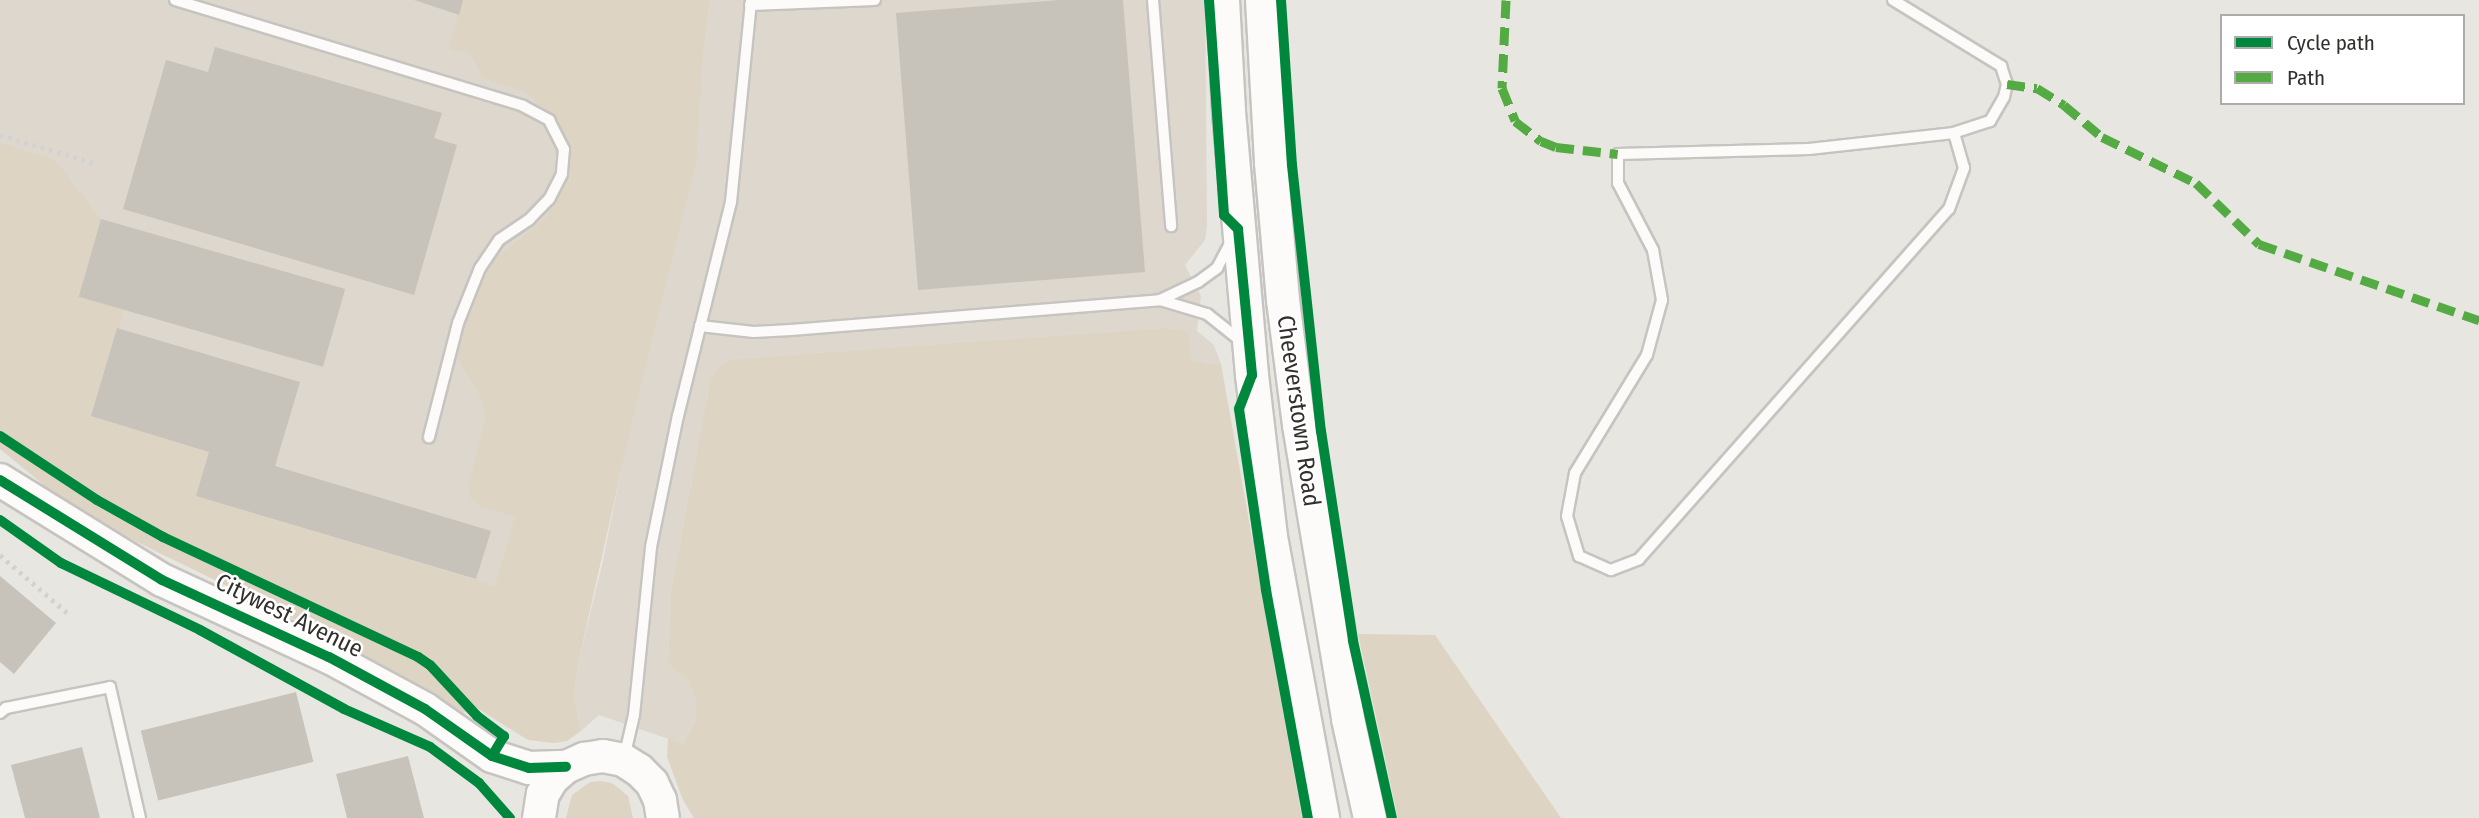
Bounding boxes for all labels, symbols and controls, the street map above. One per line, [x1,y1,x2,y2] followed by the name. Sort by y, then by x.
[2220,14,2465,105] legend
[2287,30,2375,56] text: Cycle path
[2287,65,2325,91] text: Path
[1270,314,1326,508] street label: Cheeverstown Road
[211,568,367,664] street label: Citywest Avenue

